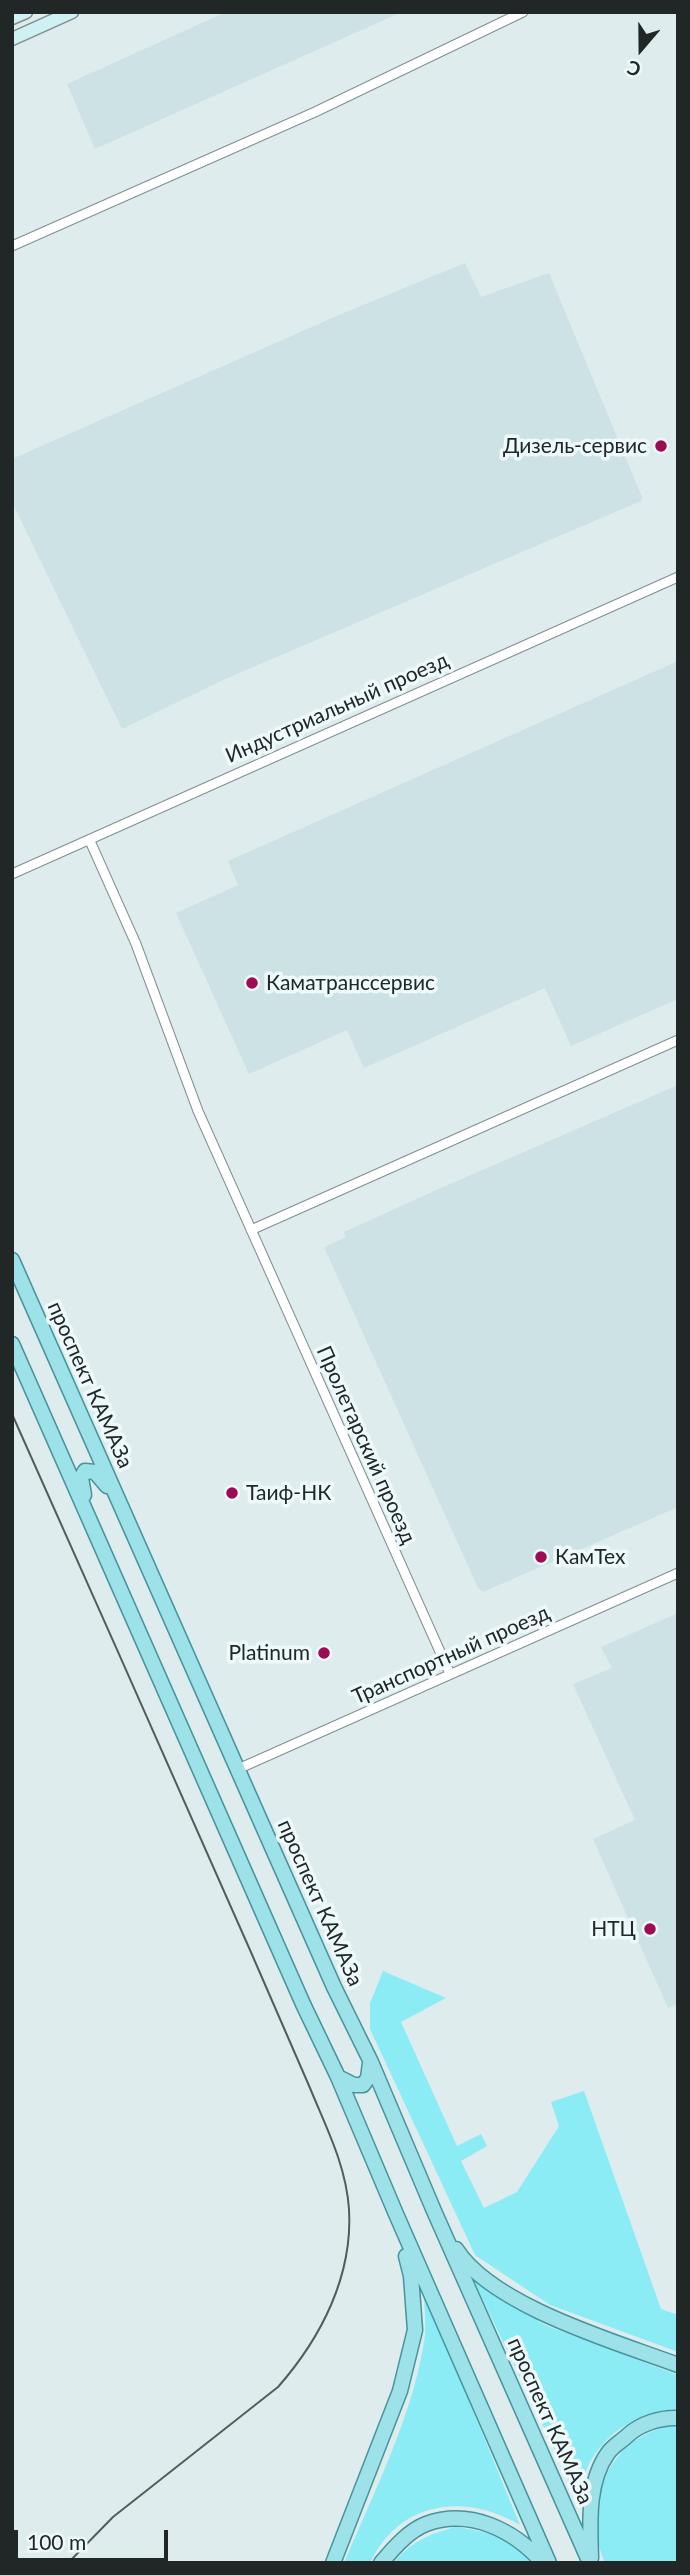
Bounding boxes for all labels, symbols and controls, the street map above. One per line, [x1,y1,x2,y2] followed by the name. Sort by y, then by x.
[606,14,676,84] north arrow
[624,56,643,82] text: С
[503,433,647,459] place label: Дизель-сервис
[653,438,669,454] marker: Дизель-сервис
[222,647,452,769] street label: Индустриальный проезд
[266,970,435,996] place label: Каматранссервис
[244,975,260,991] marker: Каматранссервис
[42,1298,138,1472] street label: проспект КАМАЗа
[311,1342,421,1548] street label: Пролетарский проезд
[246,1480,331,1506] place label: Таиф-НК
[224,1485,240,1501] marker: Таиф-НК
[555,1544,625,1570] place label: КамТех
[533,1549,549,1565] marker: КамТех
[348,1600,554,1710] street label: Транспортный проезд
[229,1640,310,1666] place label: Platinum
[316,1645,332,1661] marker: Platinum
[272,1816,368,1990] street label: проспект КАМАЗа
[591,1916,636,1942] place label: НТЦ
[642,1921,658,1937] marker: НТЦ
[502,2334,598,2508] street label: проспект КАМАЗа
[18,2516,172,2560] scale bar
[27,2529,86,2554] text: 100 m

